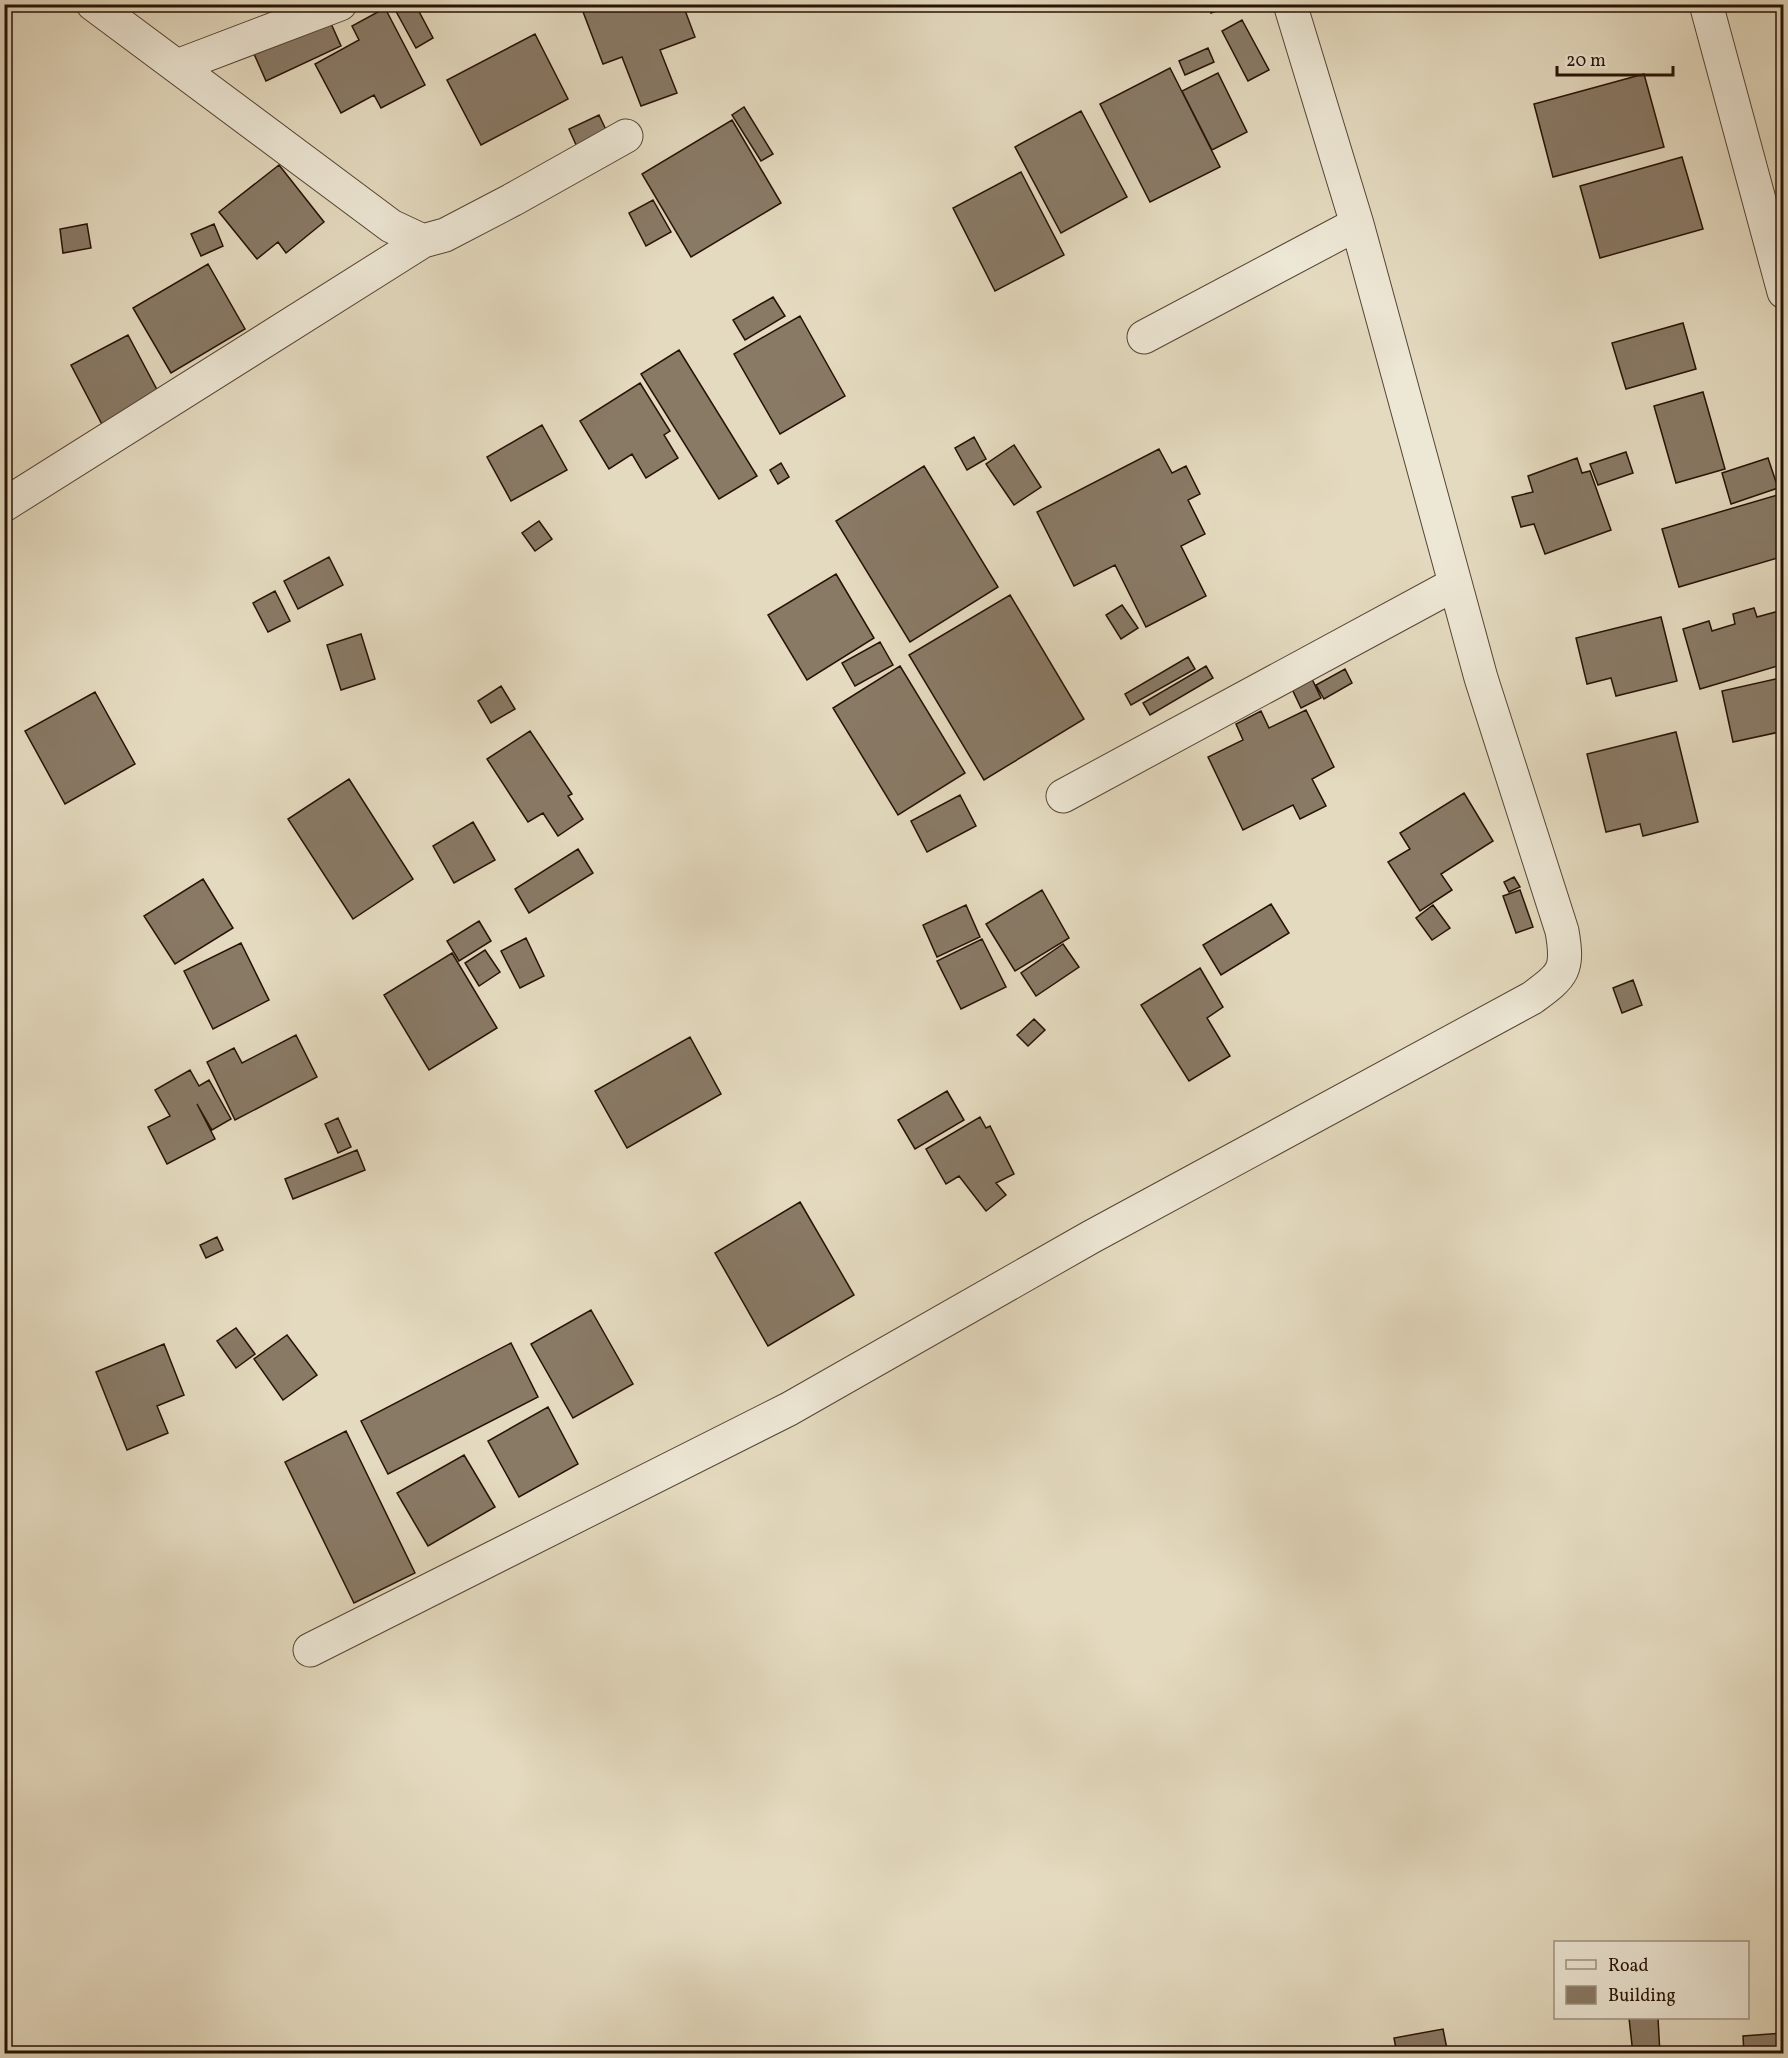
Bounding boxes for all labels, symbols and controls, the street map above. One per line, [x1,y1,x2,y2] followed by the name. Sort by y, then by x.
[1557,39,1672,77] scale bar
[1566,49,1606,74] text: 20 m
[1554,1941,1749,2019] legend
[1608,1954,1649,1979] text: Road
[1608,1984,1676,2009] text: Building

